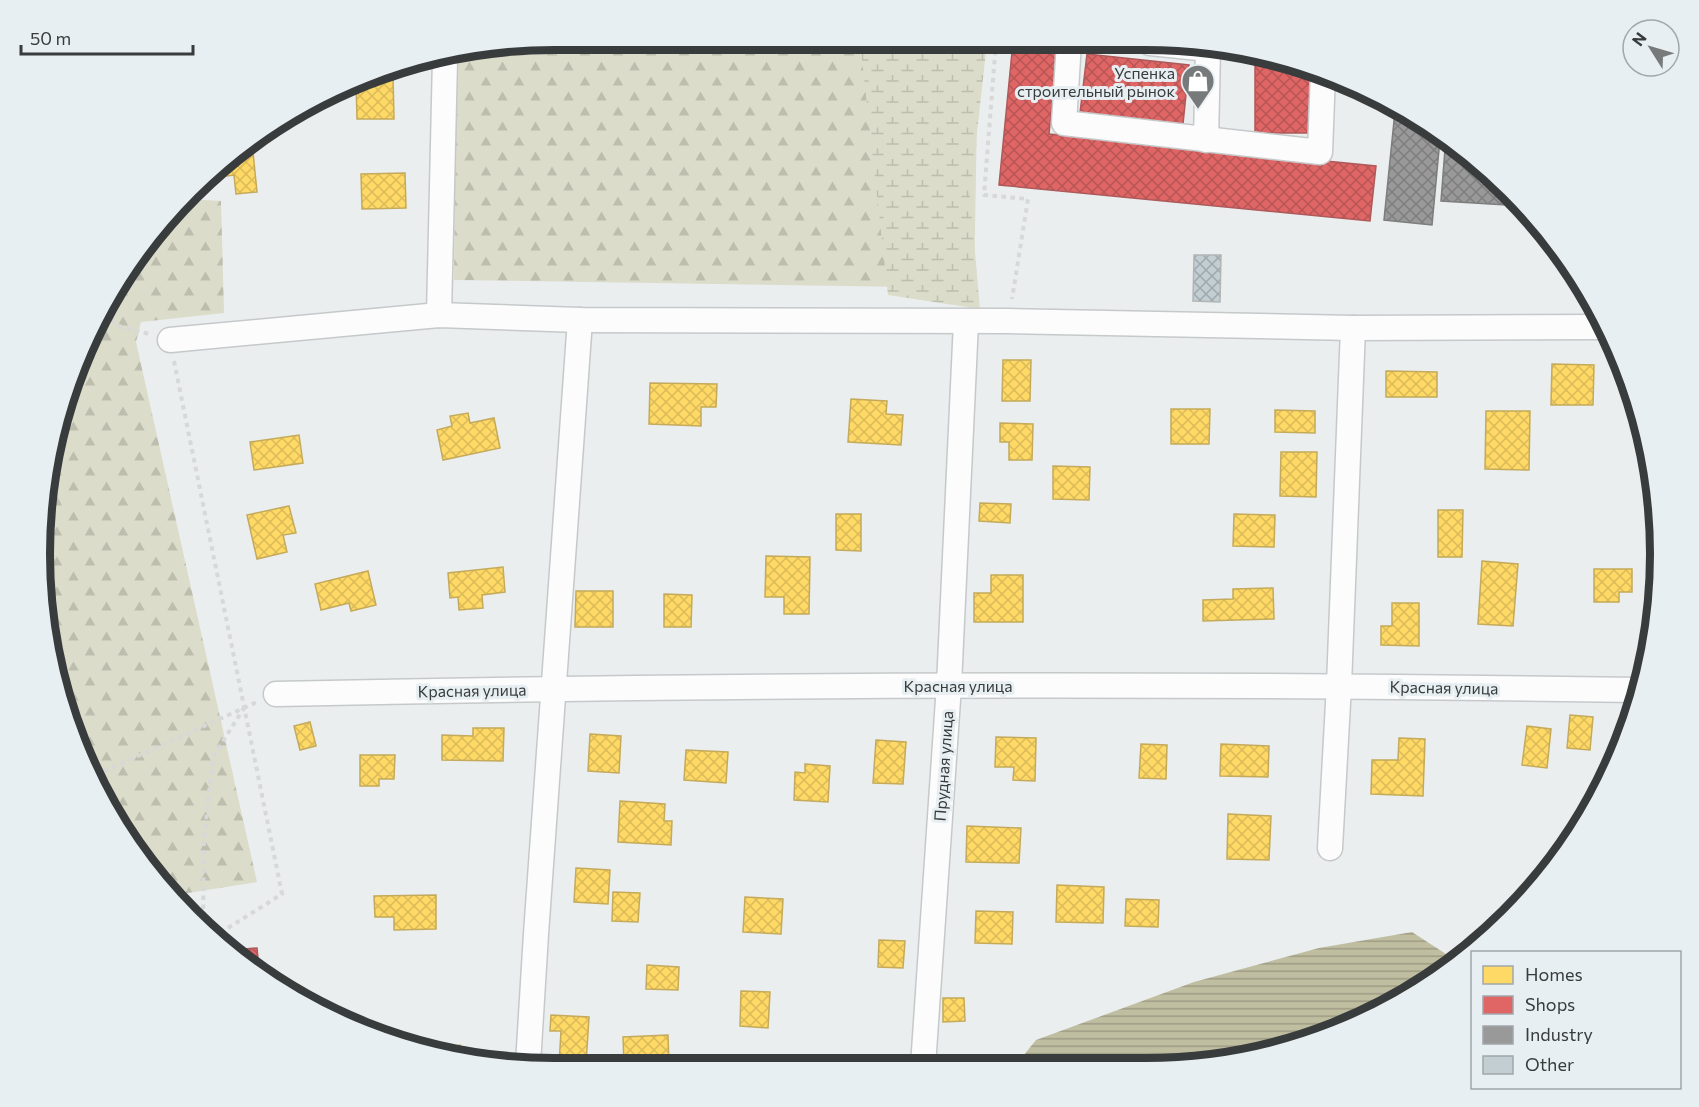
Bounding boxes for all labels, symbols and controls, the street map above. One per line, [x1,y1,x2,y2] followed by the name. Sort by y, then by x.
[21,18,194,56] scale bar
[1621,18,1681,78] north arrow
[30,27,71,49] text: 50 m
[1627,28,1650,49] text: N
[1017,63,1175,100] place label: Успенка строительный рынок
[1180,63,1216,110] shop icon: Успенка строительный рынок
[904,676,1012,695] street label: Красная улица
[1389,677,1499,697] street label: Красная улица
[417,680,527,700] street label: Красная улица
[930,710,956,822] street label: Прудная улица
[1471,951,1681,1089] legend
[1525,963,1583,985] text: Homes
[1525,993,1575,1015] text: Shops
[1525,1023,1593,1045] text: Industry
[1525,1053,1574,1075] text: Other

